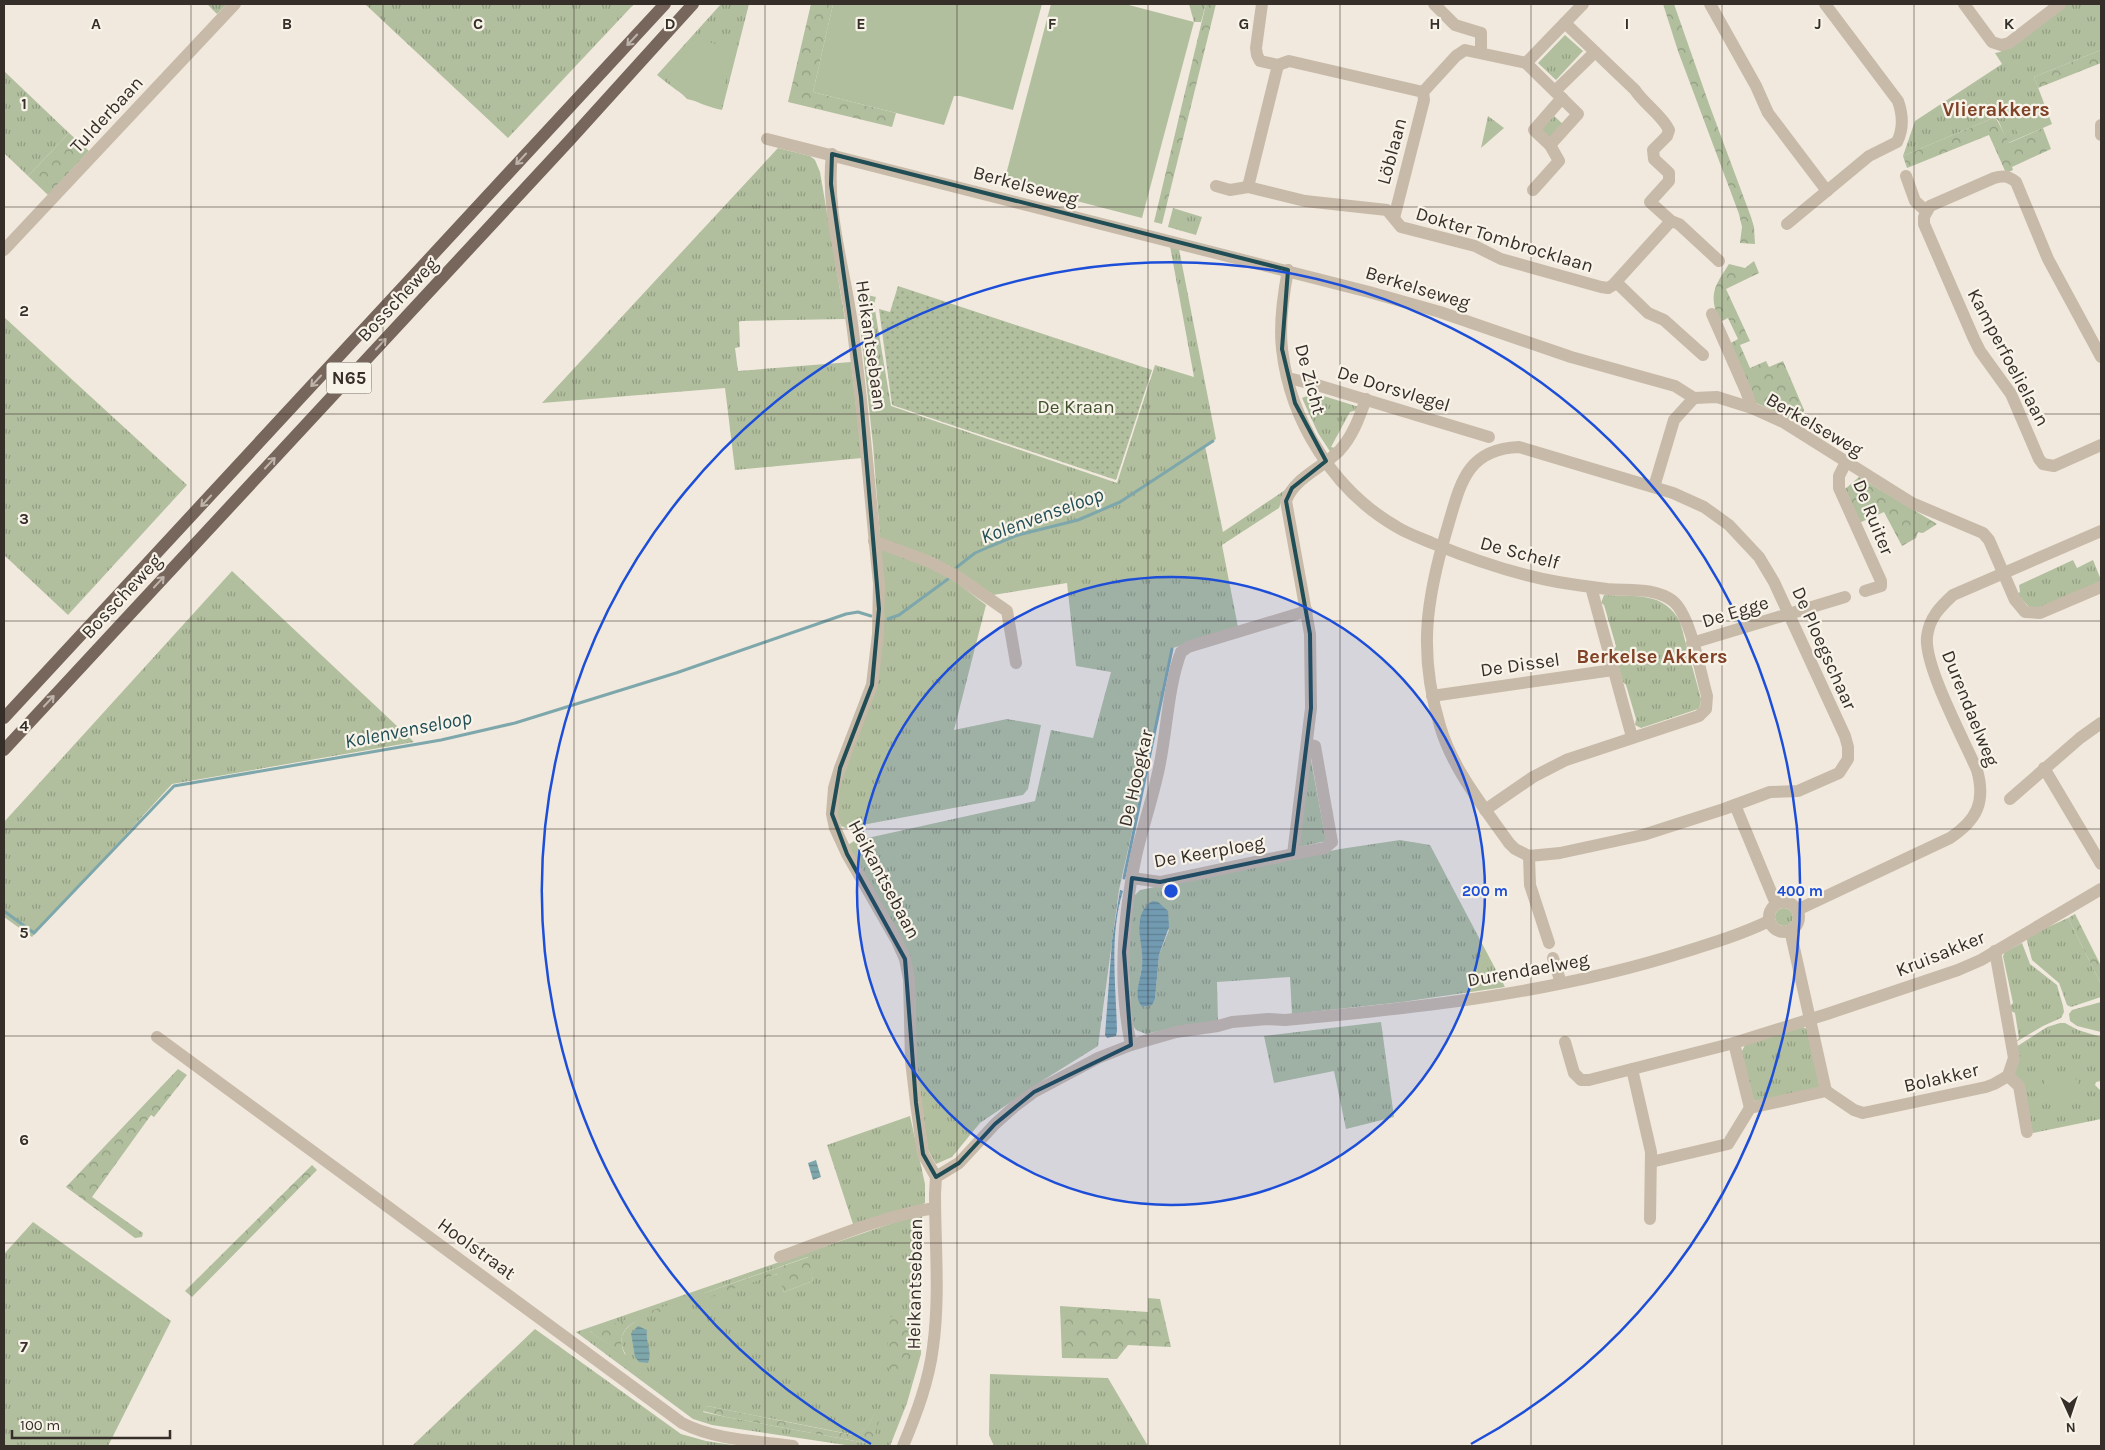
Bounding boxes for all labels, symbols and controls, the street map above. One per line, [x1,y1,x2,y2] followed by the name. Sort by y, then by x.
[91,14,101,33] text: A
[282,14,292,33] text: B
[473,14,483,33] text: C
[665,14,676,33] text: D
[856,14,866,33] text: E
[1048,14,1057,33] text: F
[1239,14,1249,33] text: G
[1429,14,1441,33] text: H
[1625,14,1629,33] text: I
[1814,14,1822,33] text: J
[2004,14,2015,33] text: K
[626,33,637,46] one-way arrow
[66,72,148,157] street label: Tulderbaan
[21,94,27,113] text: 1
[1942,98,2050,121] district label: Vlierakkers
[1373,115,1411,187] street label: Löblaan
[515,152,527,165] one-way arrow
[971,161,1081,211] street label: Berkelseweg
[1413,202,1596,277] street label: Dokter Tombrocklaan
[353,253,443,346] street label: Bosscheweg
[1363,262,1473,314] street label: Berkelseweg
[851,279,891,412] street label: Heikantsebaan
[1963,285,2054,430] street label: Kamperfoelielaan
[19,301,29,320] text: 2
[375,338,387,351] one-way arrow
[1290,342,1330,417] street label: De Zicht
[1335,361,1453,417] street label: De Dorsvlegel
[326,362,372,393] road number: N65
[310,375,322,387] one-way arrow
[1762,388,1867,462] street label: Berkelseweg
[1037,396,1115,418] park label: De Kraan
[264,457,276,470] one-way arrow
[1848,476,1898,558] street label: De Ruiter
[978,482,1107,548] water label: Kolenvenseloop
[200,494,212,507] one-way arrow
[19,509,29,528] text: 3
[1478,532,1562,574] street label: De Schelf
[77,550,167,643] street label: Bosscheweg
[153,576,165,589] one-way arrow
[1787,583,1861,714] street label: De Ploegschaar
[1699,591,1771,633] street label: De Egge
[1576,645,1728,668] district label: Berkelse Akkers
[1937,647,2003,770] street label: Durendaelweg
[1479,649,1561,681] street label: De Dissel
[43,695,55,708] one-way arrow
[342,706,474,753] water label: Kolenvenseloop
[19,716,29,735] text: 4
[1114,727,1158,829] street label: De Hoogkar
[844,816,925,943] street label: Heikantsebaan
[1152,831,1267,873] street label: De Keerploeg
[1162,882,1180,900] centre of rings
[1462,882,1508,900] text: 200 m
[1777,882,1823,900] text: 400 m
[19,923,29,942] text: 5
[1893,926,1988,982] street label: Kruisakker
[1466,948,1591,992] street label: Durendaelweg
[1902,1059,1981,1097] street label: Bolakker
[19,1130,29,1149] text: 6
[433,1213,520,1284] street label: Hoolstraat
[903,1218,927,1350] street label: Heikantsebaan
[20,1337,28,1356] text: 7
[2045,1390,2095,1440] north arrow
[12,1408,170,1440] scale bar
[20,1416,60,1434] text: 100 m
[2065,1419,2076,1436] text: N

